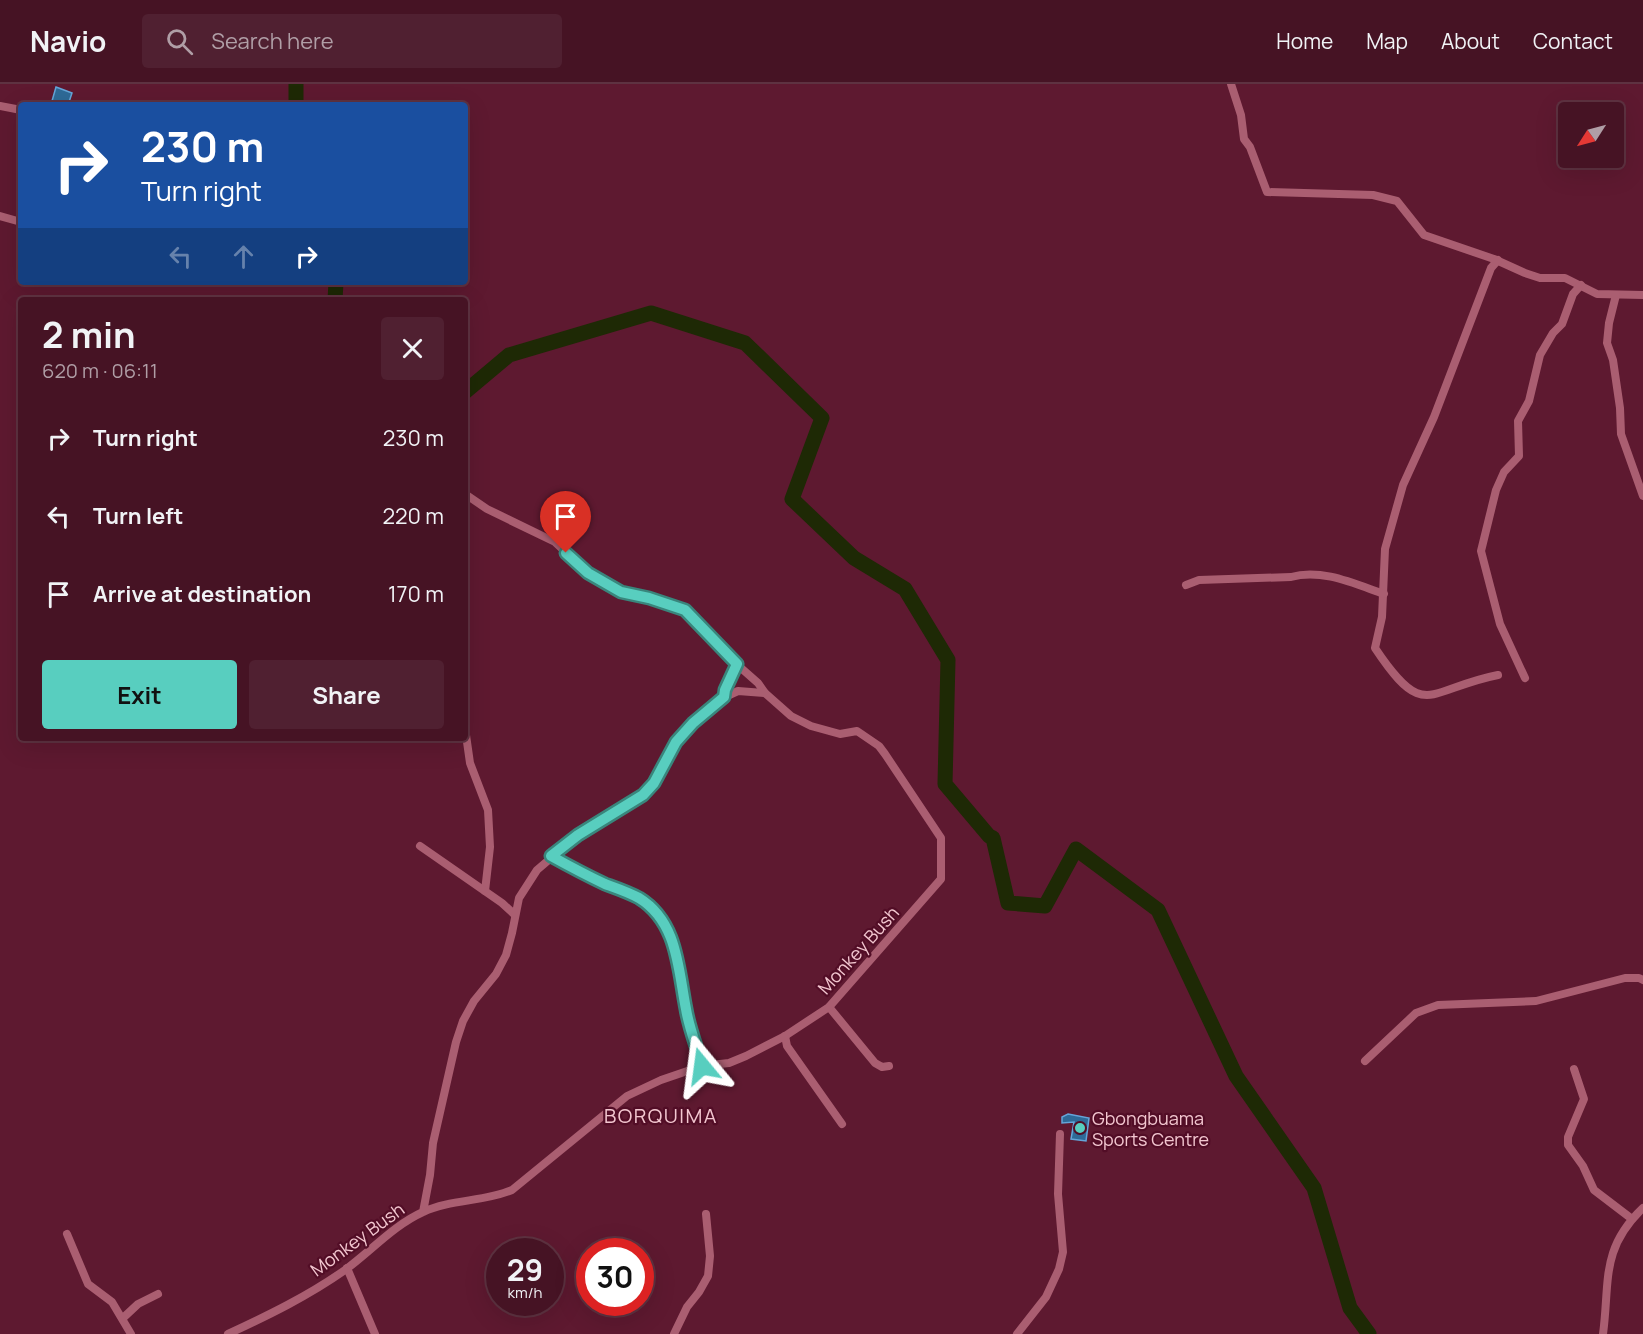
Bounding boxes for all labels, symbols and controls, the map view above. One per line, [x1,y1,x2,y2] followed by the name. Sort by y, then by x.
[142,14,562,68] search box
[30,22,106,60] text: Navio
[163,25,196,58] icon: search
[211,26,334,56] text: Search here
[1276,27,1333,55] text: Home
[1366,27,1408,55] text: Map
[1441,27,1500,55] text: About
[1533,27,1613,55] text: Contact
[1558,102,1624,168] north arrow
[1558,102,1624,168] map controls
[141,117,264,175] text: 230 m
[42,126,120,204] icon: right
[141,172,262,209] text: Turn right
[164,240,197,273] icon: left
[227,240,260,273] icon: ahead
[290,240,323,273] icon: right
[42,310,136,359] text: 2 min
[381,317,444,380] button: close
[42,357,158,384] text: 620 m · 06:11
[42,422,75,455] icon: right
[93,423,198,453] text: Turn right
[383,423,444,453] text: 230 m
[540,491,591,553] pin
[42,500,75,533] icon: left
[549,500,582,533] icon: arrive
[93,501,183,531] text: Turn left
[382,501,444,531] text: 220 m
[42,578,75,611] icon: arrive
[93,579,311,609] text: Arrive at destination
[388,579,444,609] text: 170 m
[42,660,237,729] button: Exit
[249,660,444,729] button: Share
[812,901,904,999] street label: Monkey Bush
[670,1034,734,1098] position arrow
[604,1102,718,1129] district label: BORQUIMA
[1092,1106,1209,1151] place label: Gbongbuama Sports Centre
[1073,1121,1087,1135] marker: Gbongbuama Sports Centre
[305,1197,409,1281] street label: Monkey Bush
[576,1238,654,1316] speed limit sign: 30
[507,1249,543,1290] text: 29
[508,1282,542,1303] text: km/h

